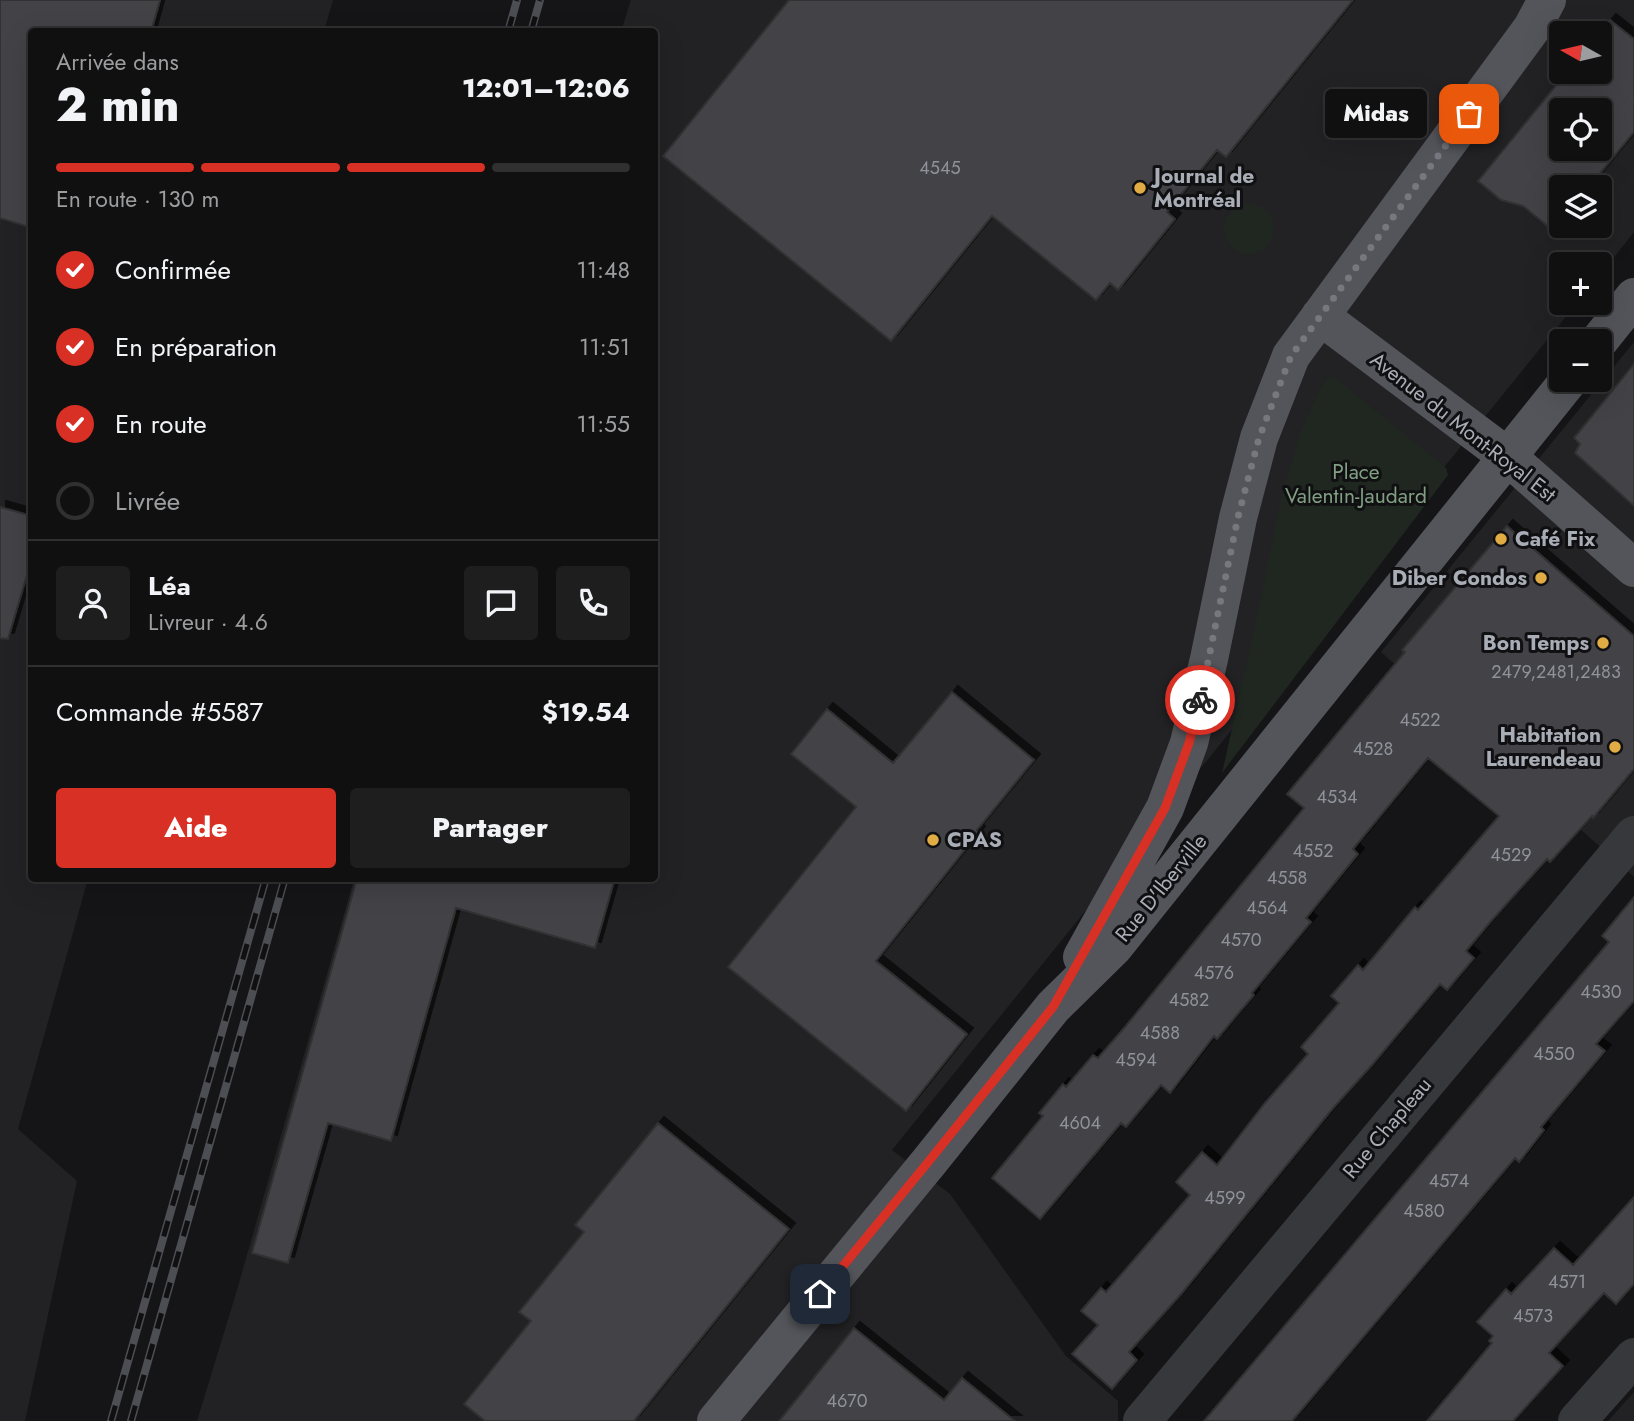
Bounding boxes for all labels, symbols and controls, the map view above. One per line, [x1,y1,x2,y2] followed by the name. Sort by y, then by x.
[1549,21,1612,84] north arrow
[1549,21,1612,392] map controls
[56,45,179,79] text: Arrivée dans
[462,69,630,107] text: 12:01–12:06
[56,72,180,138] text: 2 min
[1439,84,1499,144] pin
[1326,90,1427,138] callout: Midas
[1450,95,1488,133] icon: bag
[1343,96,1409,130] text: Midas
[1549,98,1612,161] button: locate
[919,155,961,181] house number: 4545
[1150,161,1254,215] place label: Journal de Montréal
[1549,175,1612,238] button: layers
[1132,180,1148,196] marker: Journal de Montréal
[56,182,219,216] text: En route · 130 m
[56,251,94,289] icon: check
[115,251,231,289] text: Confirmée
[1549,252,1612,315] button: +
[576,253,630,287] text: 11:48
[56,328,94,366] icon: check
[115,328,277,366] text: En préparation
[1549,329,1612,392] button: −
[579,330,630,364] text: 11:51
[1364,345,1562,509] street label: Avenue du Mont-Royal Est
[56,405,94,443] icon: check
[115,405,207,443] text: En route
[576,407,630,441] text: 11:55
[1285,457,1427,511] park label: Place Valentin-Jaudard
[115,482,180,520] text: Livrée
[1515,524,1596,554] place label: Café Fix
[1493,531,1509,547] marker: Café Fix
[1392,563,1527,593] place label: Diber Condos
[56,566,130,640] button: person
[464,566,538,640] button: chat
[556,566,630,640] button: phone
[148,567,191,605] text: Léa
[1533,570,1549,586] marker: Diber Condos
[148,605,268,639] text: Livreur · 4.6
[1483,628,1589,658] place label: Bon Temps
[1595,635,1611,651] marker: Bon Temps
[1491,659,1621,685] house number: 2479,2481,2483
[1165,665,1235,735] courier
[1181,681,1219,719] icon: bike
[56,693,263,731] text: Commande #5587
[542,693,630,731] text: $19.54
[1399,707,1441,733] house number: 4522
[1486,720,1601,774] place label: Habitation Laurendeau
[1353,736,1393,762] house number: 4528
[1607,739,1623,755] marker: Habitation Laurendeau
[1317,784,1357,810] house number: 4534
[56,788,336,868] button: Aide
[350,788,630,868] button: Partager
[947,825,1002,855] place label: CPAS
[1108,827,1214,948] street label: Rue D'Iberville
[925,832,941,848] marker: CPAS
[1292,838,1334,864] house number: 4552
[1490,842,1532,868] house number: 4529
[1267,865,1307,891] house number: 4558
[1246,895,1288,921] house number: 4564
[1221,927,1262,953] house number: 4570
[1194,960,1234,986] house number: 4576
[1580,979,1622,1005] house number: 4530
[1169,987,1209,1013] house number: 4582
[1140,1020,1180,1046] house number: 4588
[1533,1041,1575,1067] house number: 4550
[1115,1047,1157,1073] house number: 4594
[1336,1071,1438,1185] street label: Rue Chapleau
[1059,1110,1101,1136] house number: 4604
[1429,1168,1469,1194] house number: 4574
[1204,1185,1246,1211] house number: 4599
[1403,1198,1445,1224] house number: 4580
[790,1264,850,1324] pin
[1548,1269,1586,1295] house number: 4571
[801,1275,839,1313] icon: home
[1513,1303,1553,1329] house number: 4573
[826,1388,868,1414] house number: 4670

